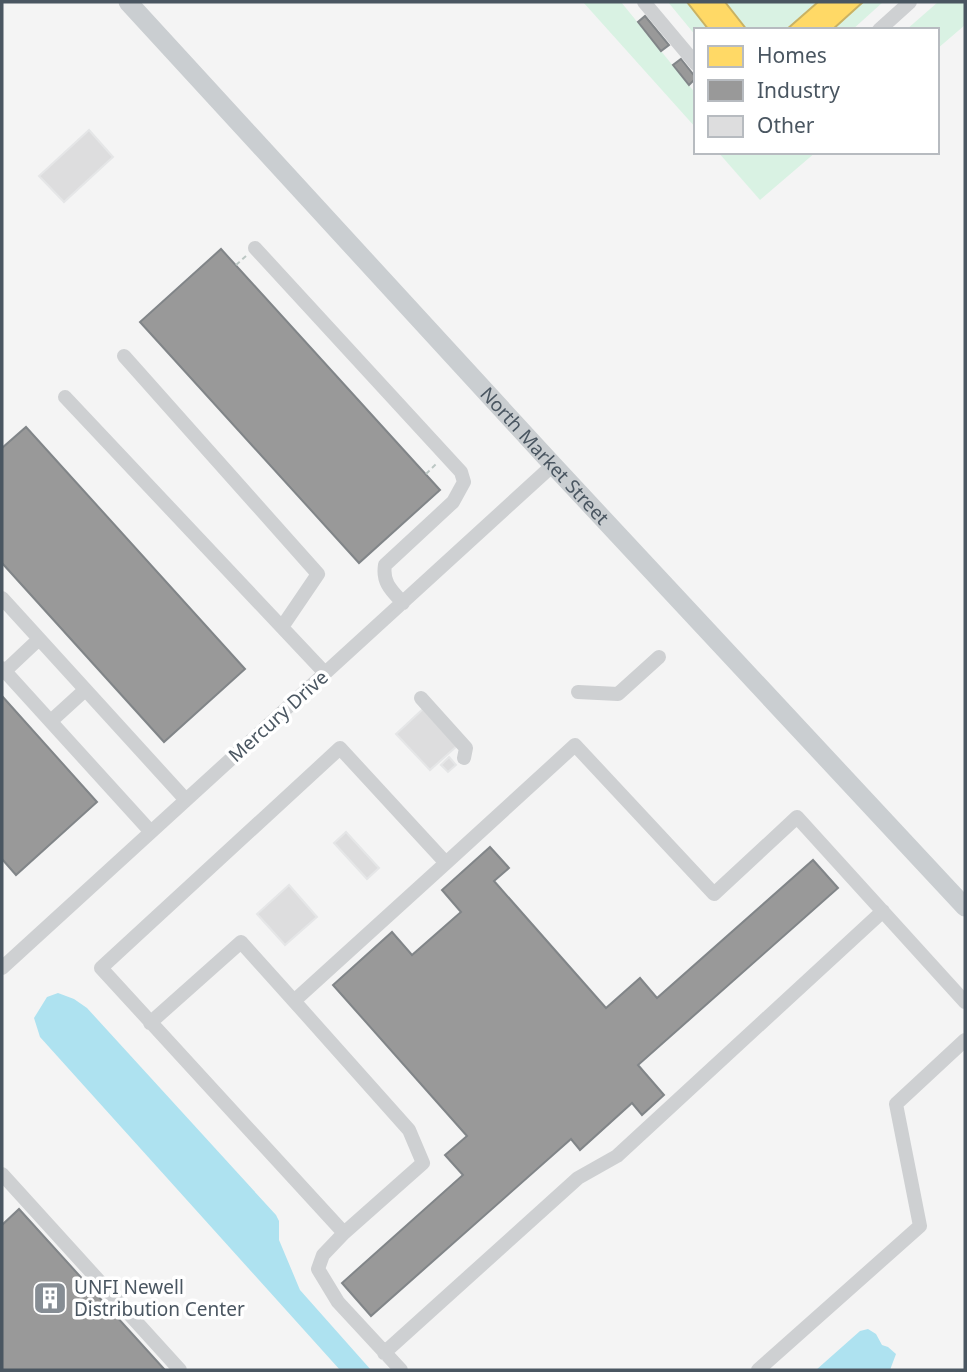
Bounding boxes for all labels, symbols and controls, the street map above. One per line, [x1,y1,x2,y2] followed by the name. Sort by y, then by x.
[694,28,939,154] legend
[757,41,827,69] text: Homes
[757,76,840,104] text: Industry
[757,111,815,139] text: Other
[474,381,615,530] street label: North Market Street
[223,664,333,768] street label: Mercury Drive
[74,1274,245,1322] place label: UNFI Newell Distribution Center
[31,1279,69,1317] building icon: UNFI Newell Distribution Center

